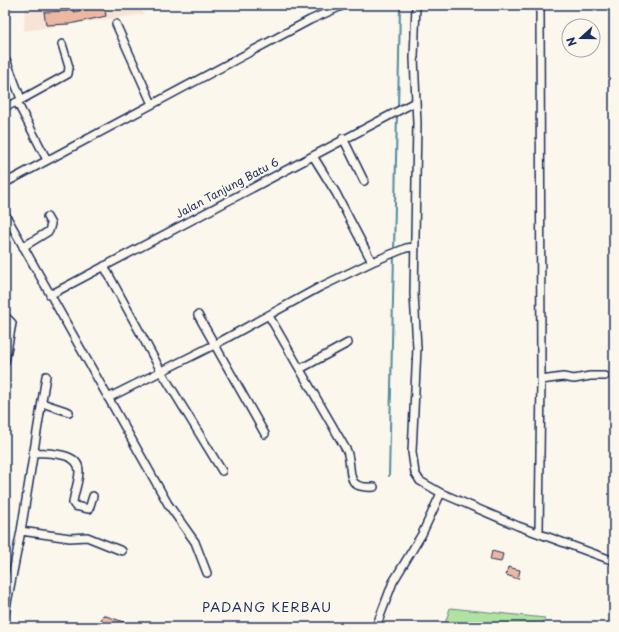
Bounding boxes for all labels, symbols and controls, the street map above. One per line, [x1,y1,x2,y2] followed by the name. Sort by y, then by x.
[561,18,601,58] north arrow
[562,34,581,49] text: N
[172,153,282,222] street label: Jalan Tanjung Batu 6
[202,597,332,616] district label: PADANG KERBAU

